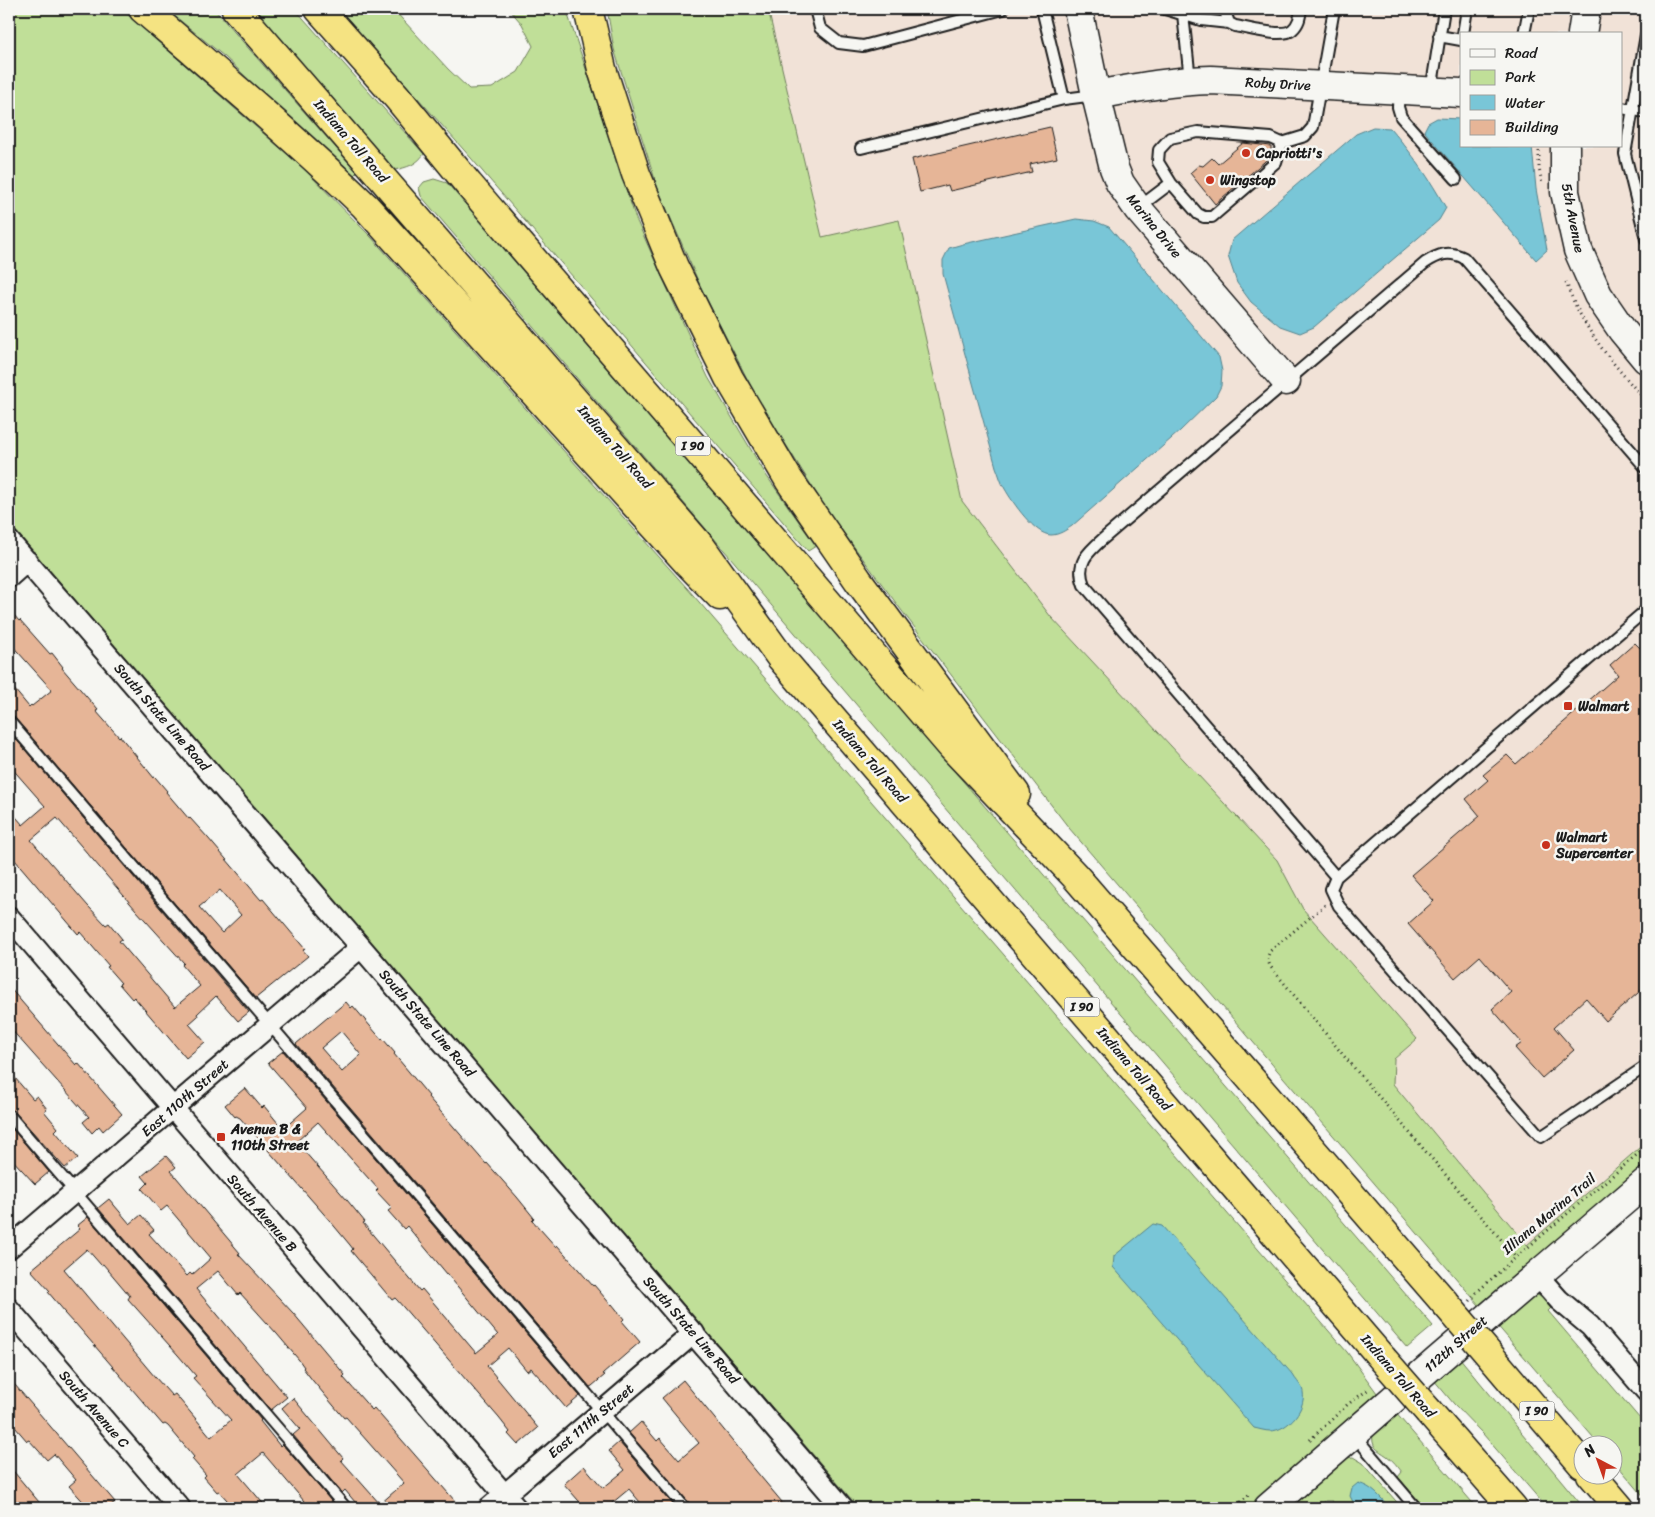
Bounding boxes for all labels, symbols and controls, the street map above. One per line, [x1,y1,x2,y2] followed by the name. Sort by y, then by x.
[1460,32,1622,148] legend
[1505,40,1538,66] text: Road
[1505,64,1536,90] text: Park
[1245,70,1312,98] street label: Roby Drive
[1505,90,1545,116] text: Water
[306,92,396,190] street label: Indiana Toll Road
[1505,114,1559,140] text: Building
[1255,141,1322,166] place label: Capriotti's
[1240,147,1252,159] marker: Capriotti's
[1220,168,1276,193] place label: Wingstop
[1204,174,1216,186] marker: Wingstop
[1554,181,1592,255] street label: 5th Avenue
[1120,188,1188,264] street label: Marina Drive
[570,398,660,496] street label: Indiana Toll Road
[676,436,710,456] road number: I 90
[108,657,218,778] street label: South State Line Road
[1578,694,1630,719] place label: Walmart
[1562,700,1574,712] marker: Walmart
[825,712,915,810] street label: Indiana Toll Road
[1555,825,1634,866] place label: Walmart Supercenter
[1540,839,1552,851] marker: Walmart Supercenter
[373,963,483,1084] street label: South State Line Road
[1064,998,1100,1016] road number: I 90
[1089,1020,1179,1118] street label: Indiana Toll Road
[135,1053,235,1143] street label: East 110th Street
[230,1117,311,1158] place label: Avenue B & 110th Street
[215,1131,227,1143] marker: Avenue B & 110th Street
[1496,1166,1602,1262] street label: Illiana Marina Trail
[221,1168,304,1258] street label: South Avenue B
[637,1270,747,1391] street label: South State Line Road
[1418,1309,1494,1379] street label: 112th Street
[1353,1327,1443,1425] street label: Indiana Toll Road
[53,1364,136,1454] street label: South Avenue C
[542,1377,640,1465] street label: East 111th Street
[1520,1402,1554,1420] road number: I 90
[1572,1434,1622,1484] north arrow
[1577,1438,1602,1464] text: N

